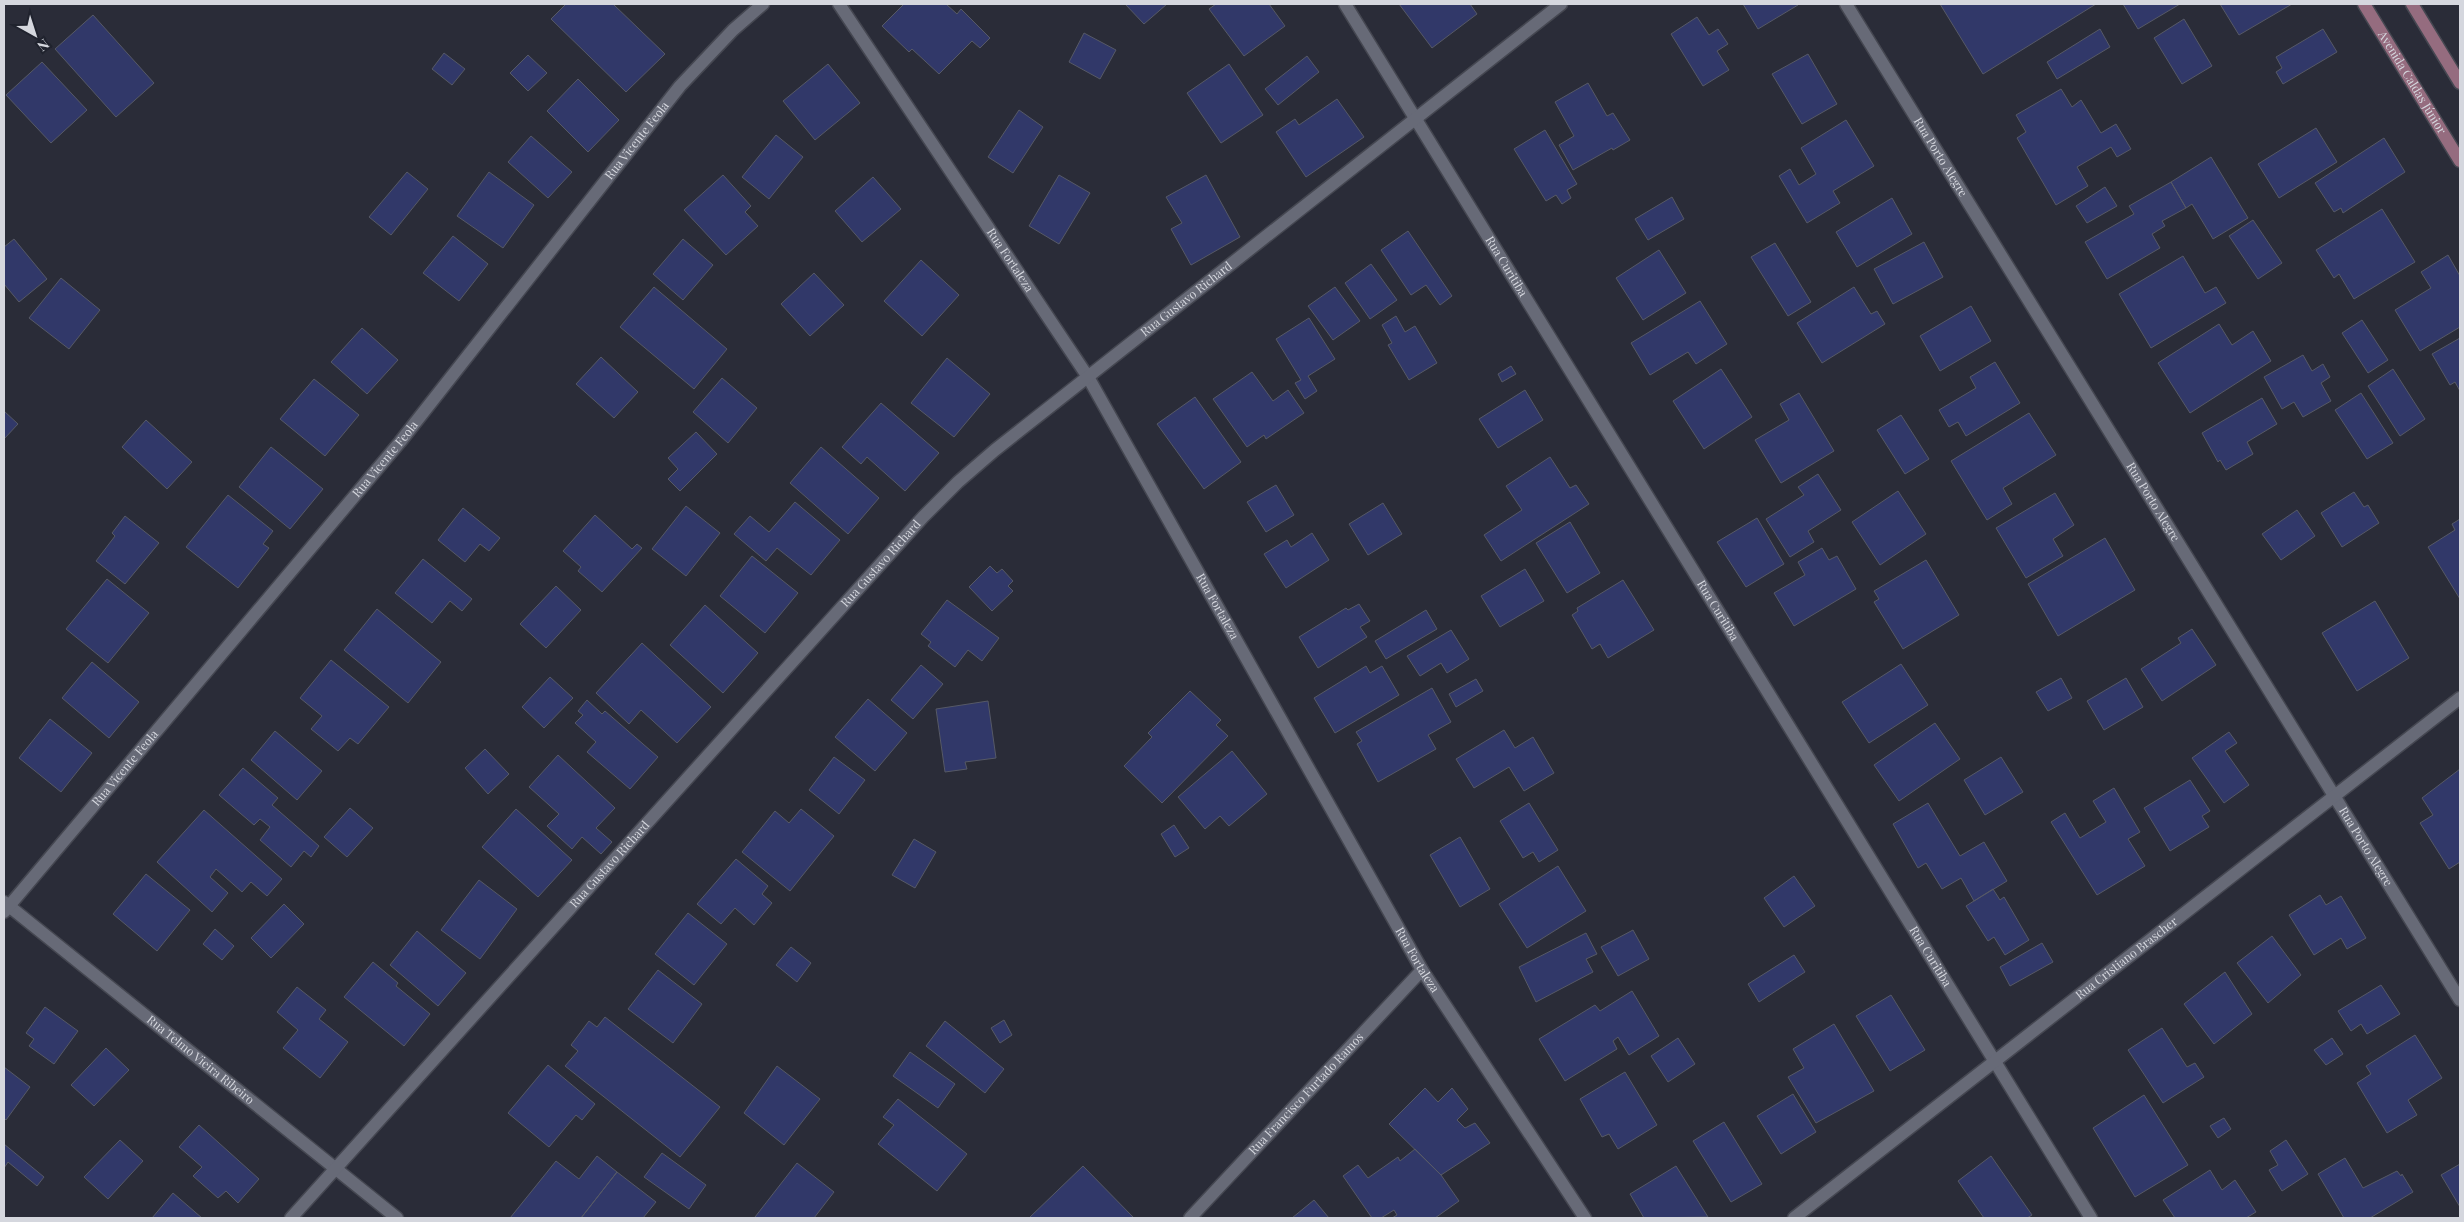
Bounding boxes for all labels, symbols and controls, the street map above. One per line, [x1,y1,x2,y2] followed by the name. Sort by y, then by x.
[10,10,60,60] north arrow
[2375,27,2451,137] street label: Avenida Caldas Júnior
[34,35,53,56] text: N
[601,98,672,182] street label: Rua Vicente Feola
[1911,114,1972,199] street label: Rua Porto Alegre
[984,225,1038,295] street label: Rua Fortaleza
[1482,233,1532,299] street label: Rua Curitiba
[1137,257,1235,339] street label: Rua Gustavo Richard
[348,417,421,500] street label: Rua Vicente Feola
[2123,459,2184,544] street label: Rua Porto Alegre
[837,516,924,610] street label: Rua Gustavo Richard
[1193,570,1243,642] street label: Rua Fortaleza
[1694,577,1743,643] street label: Rua Curitiba
[88,726,161,809] street label: Rua Vicente Feola
[2336,804,2397,889] street label: Rua Porto Alegre
[565,817,653,911] street label: Rua Gustavo Richard
[2072,912,2181,1002] street label: Rua Cristiano Brascher
[1906,923,1956,989] street label: Rua Curitiba
[1392,924,1444,995] street label: Rua Fortaleza
[144,1011,258,1107] street label: Rua Telmo Vieira Ribeiro
[1244,1029,1366,1158] street label: Rua Francisco Furtado Ramos

